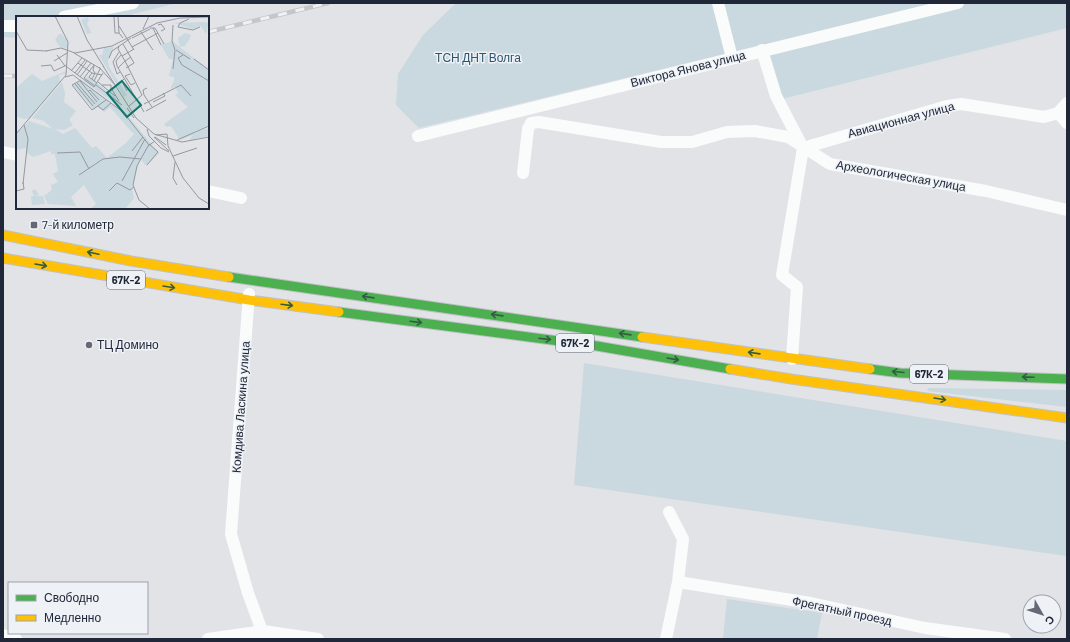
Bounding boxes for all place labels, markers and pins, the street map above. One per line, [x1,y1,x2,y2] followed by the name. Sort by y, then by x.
[42,217,114,232] place label: 7-й километр
[29,220,39,230] marker: 7-й километр
[97,337,159,352] place label: ТЦ Домино
[84,340,94,350] marker: ТЦ Домино

